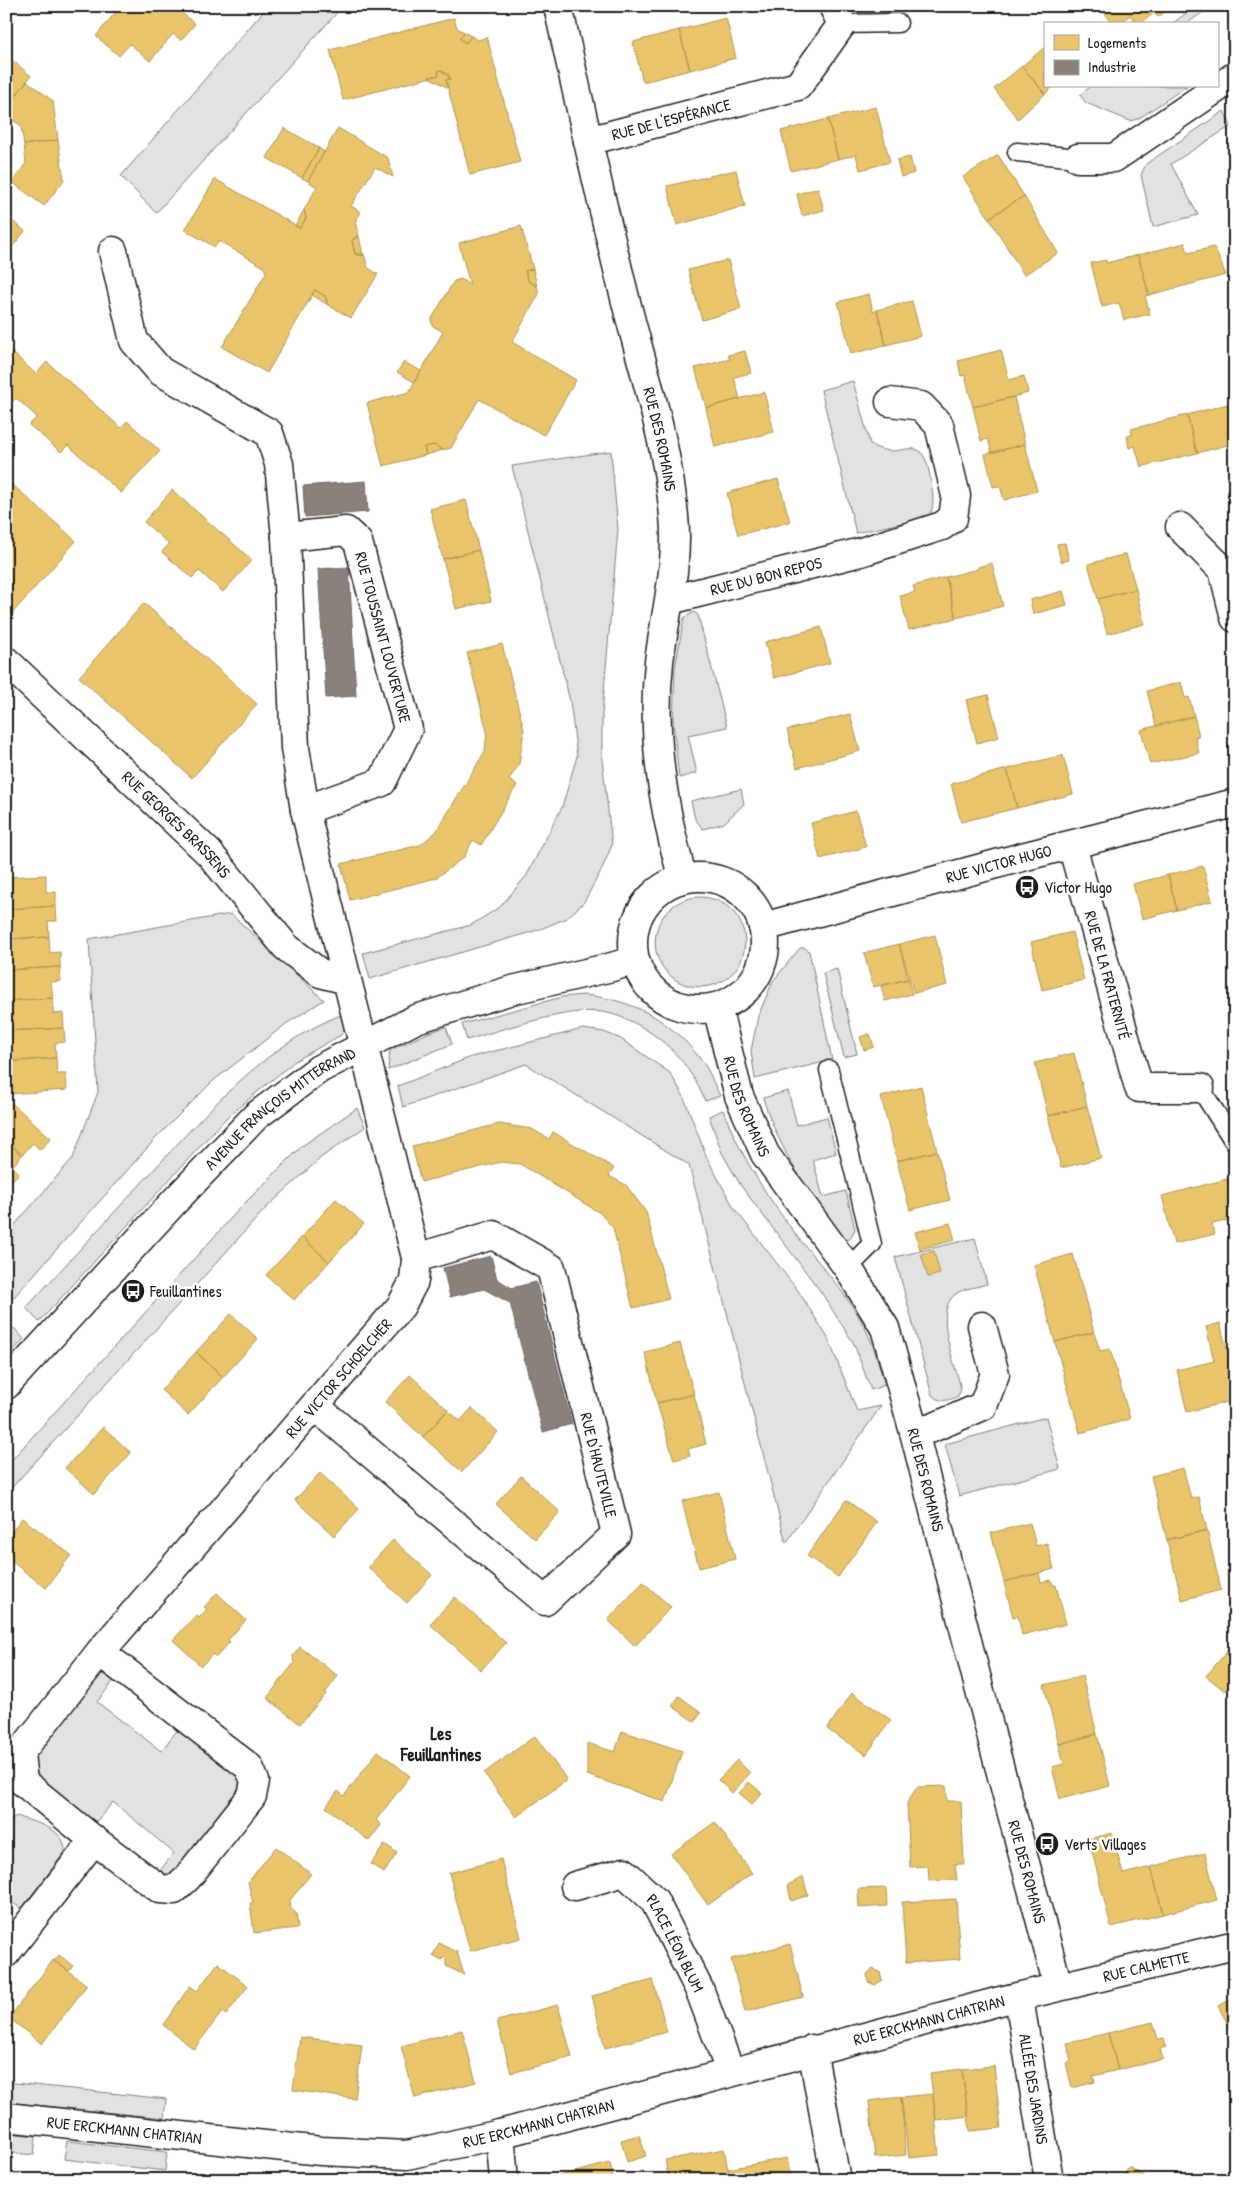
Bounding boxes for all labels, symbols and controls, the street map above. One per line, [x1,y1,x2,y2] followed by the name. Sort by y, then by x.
[1044,22,1218,88] legend
[1088,32,1146,53] text: Logements
[1088,56,1136,77] text: Industrie
[609,93,733,145] street label: RUE DE L'ESPÉRANCE
[638,385,682,493] street label: RUE DES ROMAINS
[350,549,417,725] street label: RUE TOUSSAINT LOUVERTURE
[708,551,825,600] street label: RUE DU BON REPOS
[117,766,236,883] street label: RUE GEORGES BRASSENS
[943,839,1054,888] street label: RUE VICTOR HUGO
[1014,874,1040,900] bus stop icon: Victor Hugo
[1044,876,1113,898] place label: Victor Hugo
[1080,908,1136,1042] street label: RUE DE LA FRATERNITÉ
[200,1041,359,1174] street label: AVENUE FRANÇOIS MITTERRAND
[719,1054,776,1161] street label: RUE DES ROMAINS
[120,1278,146,1304] bus stop icon: Feuillantines
[149,1280,222,1302] place label: Feuillantines
[280,1314,396,1443] street label: RUE VICTOR SCHOELCHER
[575,1410,623,1520] street label: RUE D'HAUTEVILLE
[902,1426,950,1534] street label: RUE DES ROMAINS
[400,1721,481,1767] district label: Les Feuillantines
[1003,1818,1052,1926] street label: RUE DES ROMAINS
[1034,1831,1060,1857] bus stop icon: Verts Villages
[1064,1833,1146,1855] place label: Verts Villages
[642,1888,710,1996] street label: PLACE LÉON BLUM
[1101,1945,1192,1987] street label: RUE CALMETTE
[851,1989,1007,2051] street label: RUE ERCKMANN CHATRIAN
[1014,2032,1054,2146] street label: ALLÉE DES JARDINS
[461,2093,616,2153] street label: RUE ERCKMANN CHATRIAN
[46,2110,203,2149] street label: RUE ERCKMANN CHATRIAN

